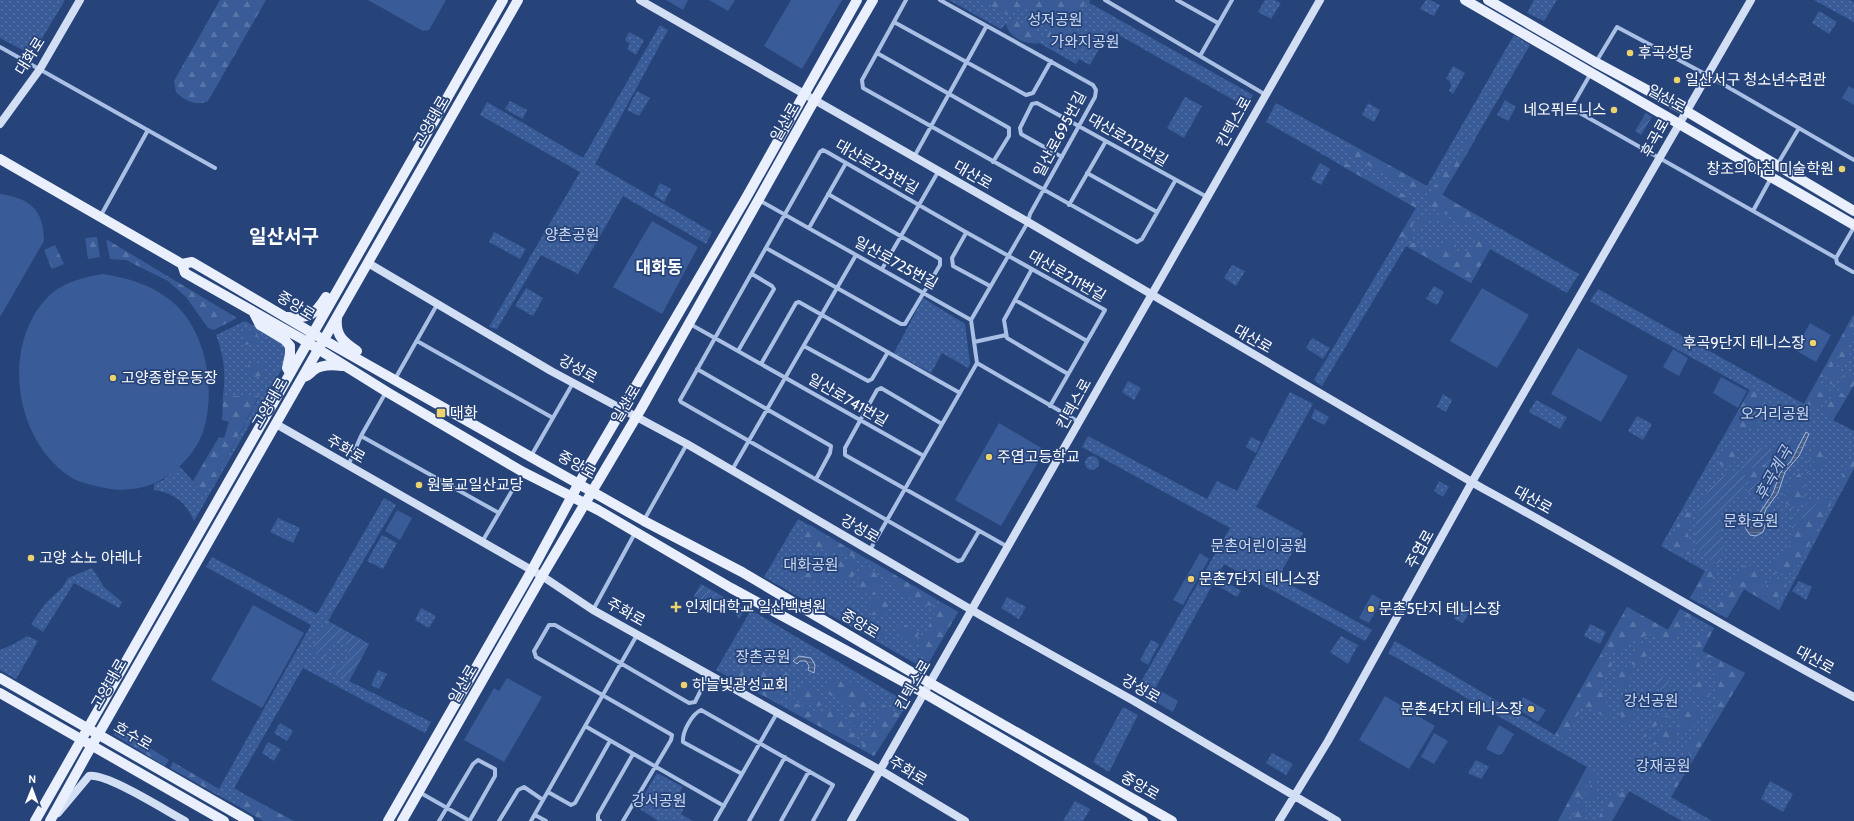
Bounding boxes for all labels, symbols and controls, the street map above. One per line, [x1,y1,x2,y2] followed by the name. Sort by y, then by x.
[1027,11,1083,29] park label: 성저공원
[1050,33,1120,51] park label: 가와지공원
[11,34,49,78] street label: 대화로
[1638,44,1693,62] place label: 후곡성당
[1625,48,1635,58] marker: 후곡성당
[1685,71,1827,89] place label: 일산서구 청소년수련관
[1672,75,1682,85] marker: 일산서구 청소년수련관
[1645,81,1689,117] street label: 일산로
[1030,88,1090,180] street label: 일산로695번길
[409,93,453,149] street label: 고양대로
[1213,93,1255,151] street label: 킨텍스로
[767,100,803,144] street label: 일산로
[1523,101,1606,119] place label: 네오퓌트니스
[1609,105,1619,115] marker: 네오퓌트니스
[1085,110,1171,170] street label: 대산로212번길
[1637,116,1673,160] street label: 후곡로
[832,136,922,198] street label: 대산로223번길
[951,157,995,193] street label: 대산로
[1706,160,1834,178] place label: 창조의아침 미술학원
[1837,164,1847,174] marker: 창조의아침 미술학원
[249,225,319,248] district label: 일산서구
[544,226,600,244] park label: 양촌공원
[851,233,941,293] street label: 일산로725번길
[1025,247,1109,305] street label: 대산로211번길
[636,257,683,277] district label: 대화동
[274,288,318,324] street label: 중앙로
[1231,321,1275,357] street label: 대산로
[1683,334,1805,352] place label: 후곡9단지 테니스장
[1808,338,1818,348] marker: 후곡9단지 테니스장
[556,351,600,387] street label: 강성로
[121,369,218,387] place label: 고양종합운동장
[805,370,891,430] street label: 일산로741번길
[108,373,118,383] marker: 고양종합운동장
[248,375,292,431] street label: 고양대로
[1053,375,1095,433] street label: 킨텍스로
[608,382,644,426] street label: 일산로
[450,404,478,422] place label: 대화
[1740,405,1810,423] park label: 오거리공원
[435,407,447,419] marker: 대화
[324,431,368,467] street label: 주화로
[1751,442,1797,504] water label: 후곡계곡
[555,447,599,483] street label: 중앙로
[997,448,1080,466] place label: 주엽고등학교
[984,452,994,462] marker: 주엽고등학교
[427,476,524,494] place label: 원불교일산교당
[414,480,424,490] marker: 원불교일산교당
[1511,482,1555,518] street label: 대산로
[838,511,882,547] street label: 강성로
[1723,512,1779,530] park label: 문화공원
[1402,527,1438,571] street label: 주엽로
[1211,537,1307,555] park label: 문촌어린이공원
[39,549,143,567] place label: 고양 소노 아레나
[26,553,36,563] marker: 고양 소노 아레나
[783,556,839,574] park label: 대화공원
[1199,570,1321,588] place label: 문촌7단지 테니스장
[1186,574,1196,584] marker: 문촌7단지 테니스장
[604,594,648,630] street label: 주화로
[685,598,826,616] place label: 인제대학교 일산백병원
[1379,600,1501,618] place label: 문촌5단지 테니스장
[670,601,682,613] marker: 인제대학교 일산백병원
[1366,604,1376,614] marker: 문촌5단지 테니스장
[838,606,882,642] street label: 중앙로
[1793,642,1837,678] street label: 대산로
[735,648,791,666] park label: 장촌공원
[87,656,131,712] street label: 고양대로
[891,657,935,713] street label: 킨텍스로
[445,662,481,706] street label: 일산로
[1119,671,1163,707] street label: 강성로
[692,676,789,694] place label: 하늘빛광성교회
[679,680,689,690] marker: 하늘빛광성교회
[1623,692,1679,710] park label: 강선공원
[1401,700,1523,718] place label: 문촌4단지 테니스장
[1526,704,1536,714] marker: 문촌4단지 테니스장
[111,718,155,754] street label: 호수로
[886,753,930,789] street label: 주화로
[1635,757,1691,775] park label: 강재공원
[1118,768,1162,804] street label: 중앙로
[12,769,52,809] north arrow
[28,772,36,786] text: N
[631,792,687,810] park label: 강서공원

